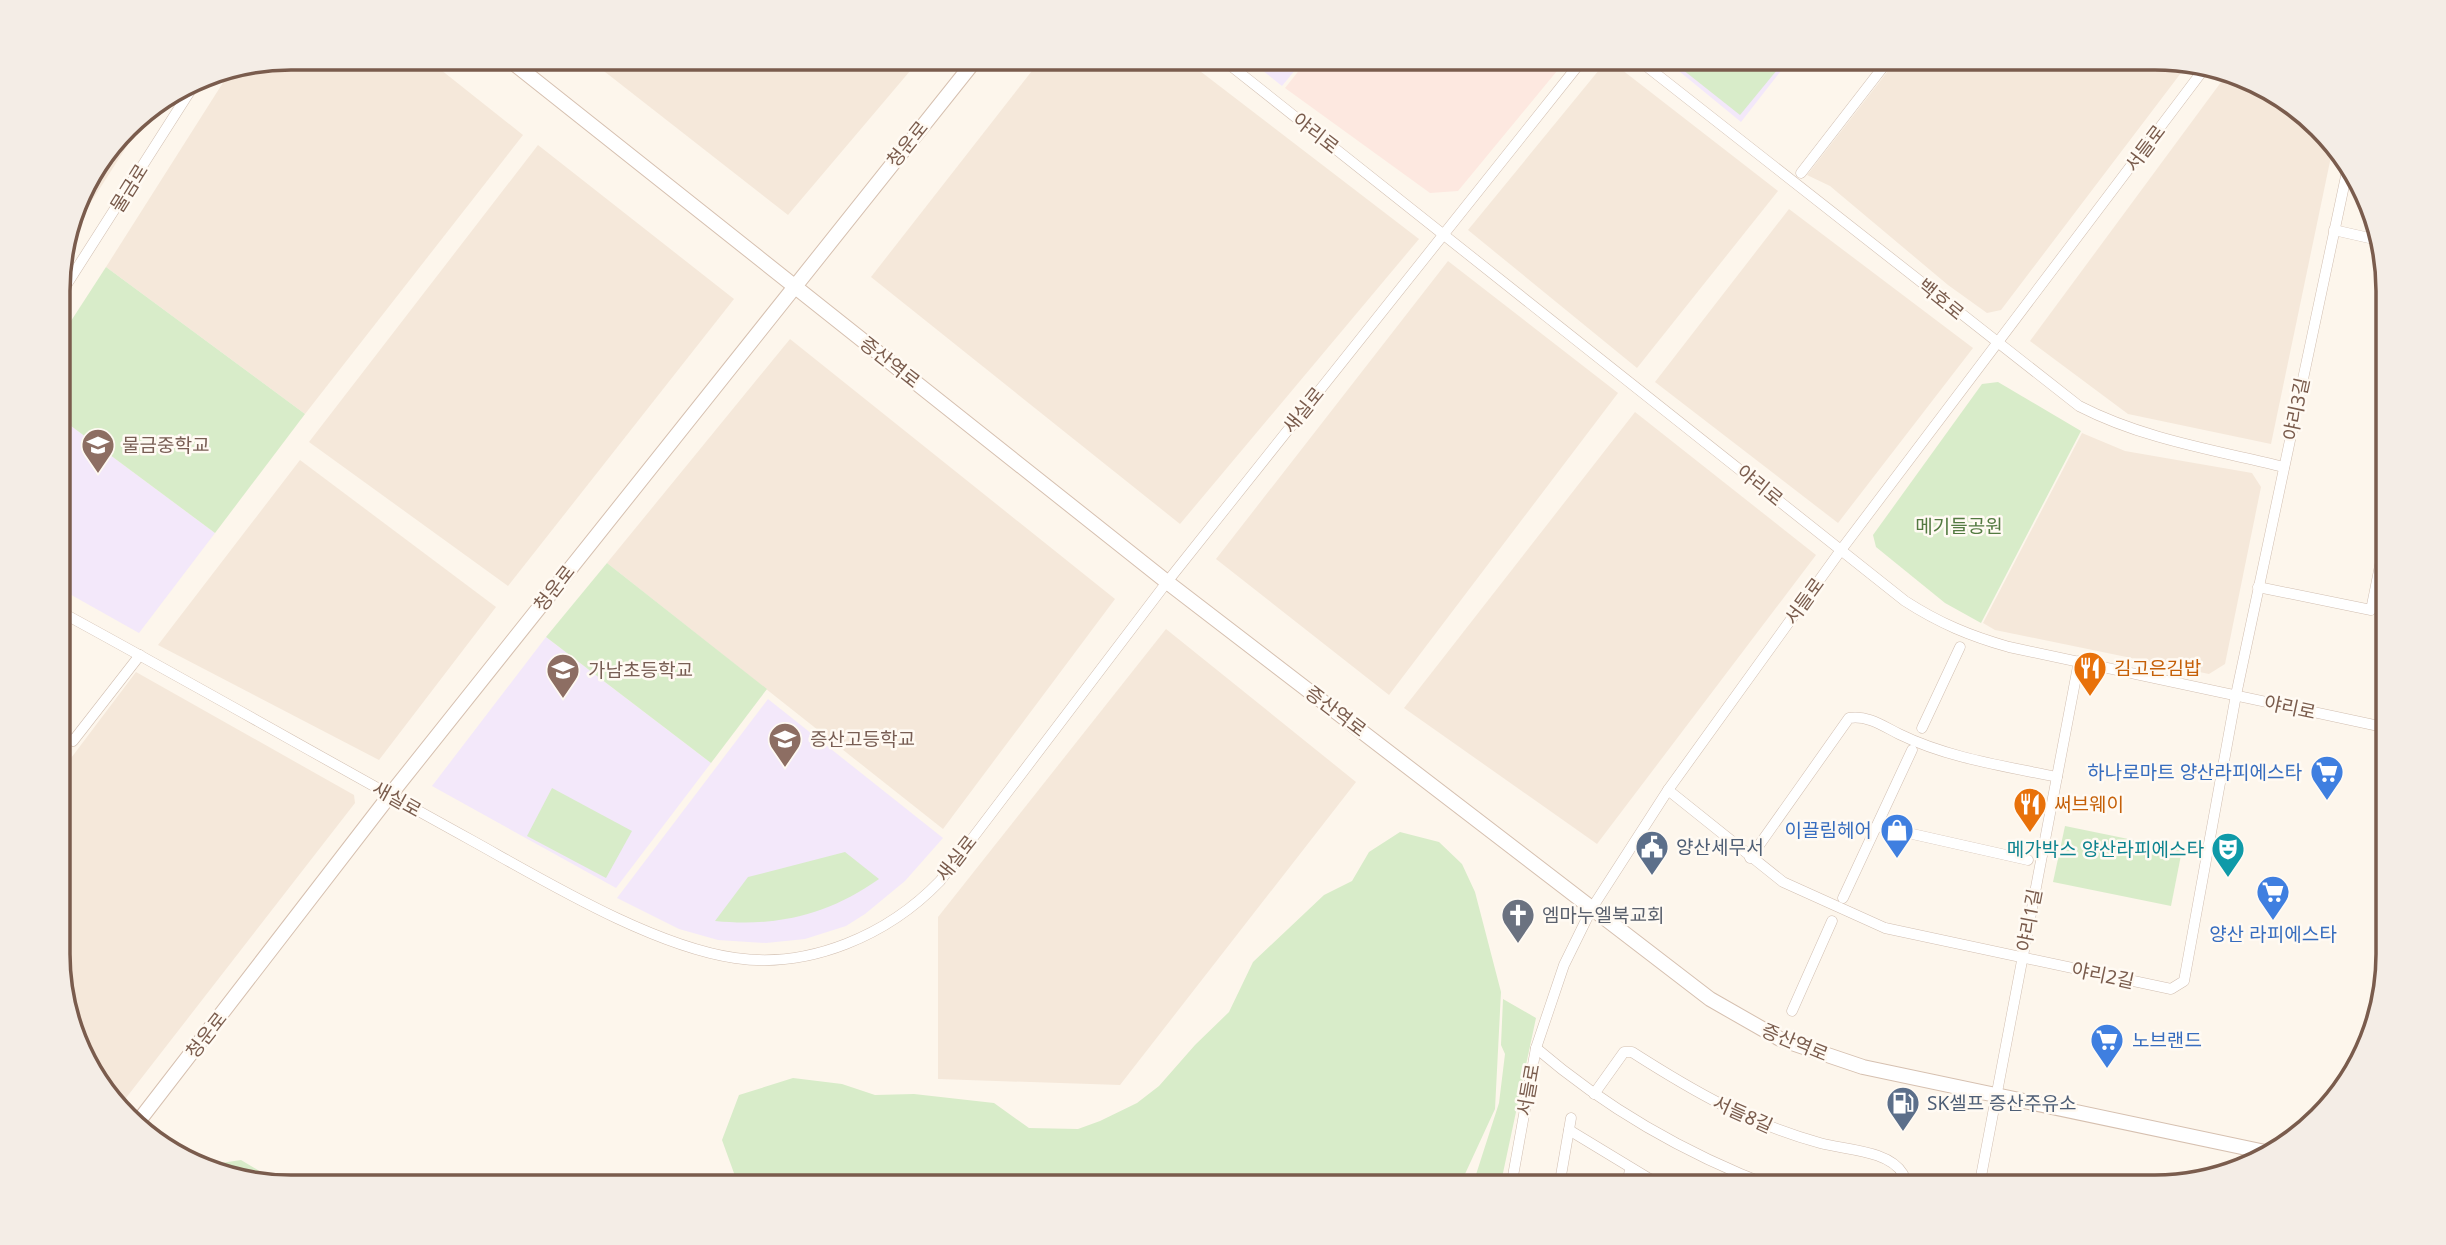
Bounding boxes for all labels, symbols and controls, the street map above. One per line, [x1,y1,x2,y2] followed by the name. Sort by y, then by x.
[1287,107,1345,159] street label: 야리로
[880,115,934,173] street label: 청운로
[2119,119,2171,177] street label: 서들로
[104,159,154,217] street label: 물금로
[1912,272,1970,326] street label: 백호로
[854,330,926,394] street label: 증산역로
[2277,375,2315,443] street label: 야리3길
[1276,381,1330,439] street label: 새실로
[79,426,117,475] school or university icon: 물금중학교
[122,432,209,458] place label: 물금중학교
[1731,458,1789,512] street label: 야리로
[1915,513,2003,539] park label: 메기들공원
[528,559,580,617] street label: 청운로
[1778,572,1830,630] street label: 서들로
[2071,649,2109,698] restaurant icon: 김고은김밥
[544,651,582,700] school or university icon: 가남초등학교
[2114,655,2201,681] place label: 김고은김밥
[588,657,693,683] place label: 가남초등학교
[1300,680,1372,742] street label: 증산역로
[2262,689,2318,725] street label: 야리로
[766,720,804,769] school or university icon: 증산고등학교
[810,726,915,752] place label: 증산고등학교
[2308,753,2346,802] supermarket icon: 하나로마트 양산라피에스타
[2087,759,2303,785] place label: 하나로마트 양산라피에스타
[368,775,426,823] street label: 새실로
[2011,785,2049,834] restaurant icon: 써브웨이
[2054,791,2124,817] place label: 써브웨이
[1878,811,1916,860] shop icon: 이끌림헤어
[1785,817,1872,843] place label: 이끌림헤어
[1633,828,1671,877] public building icon: 양산세무서
[930,829,982,887] street label: 새실로
[2209,830,2247,879] theatre icon: 메가박스 양산라피에스타
[1676,834,1763,860] place label: 양산세무서
[2007,836,2205,862] place label: 메가박스 양산라피에스타
[2254,873,2292,922] supermarket icon: 양산 라피에스타
[2010,886,2048,954] street label: 야리1길
[1499,896,1537,945] church icon: 엠마누엘북교회
[1542,902,1664,928] place label: 엠마누엘북교회
[2209,921,2337,947] place label: 양산 라피에스타
[2069,956,2137,994] street label: 야리2길
[180,1006,232,1064] street label: 청운로
[1758,1017,1832,1067] street label: 증산역로
[2088,1021,2126,1070] supermarket icon: 노브랜드
[2132,1027,2202,1053] place label: 노브랜드
[1511,1062,1545,1118] street label: 서들로
[1884,1084,1922,1133] fuel station icon: SK셀프 증산주유소
[1709,1089,1777,1139] street label: 서들8길
[1927,1090,2077,1116] place label: SK셀프 증산주유소

